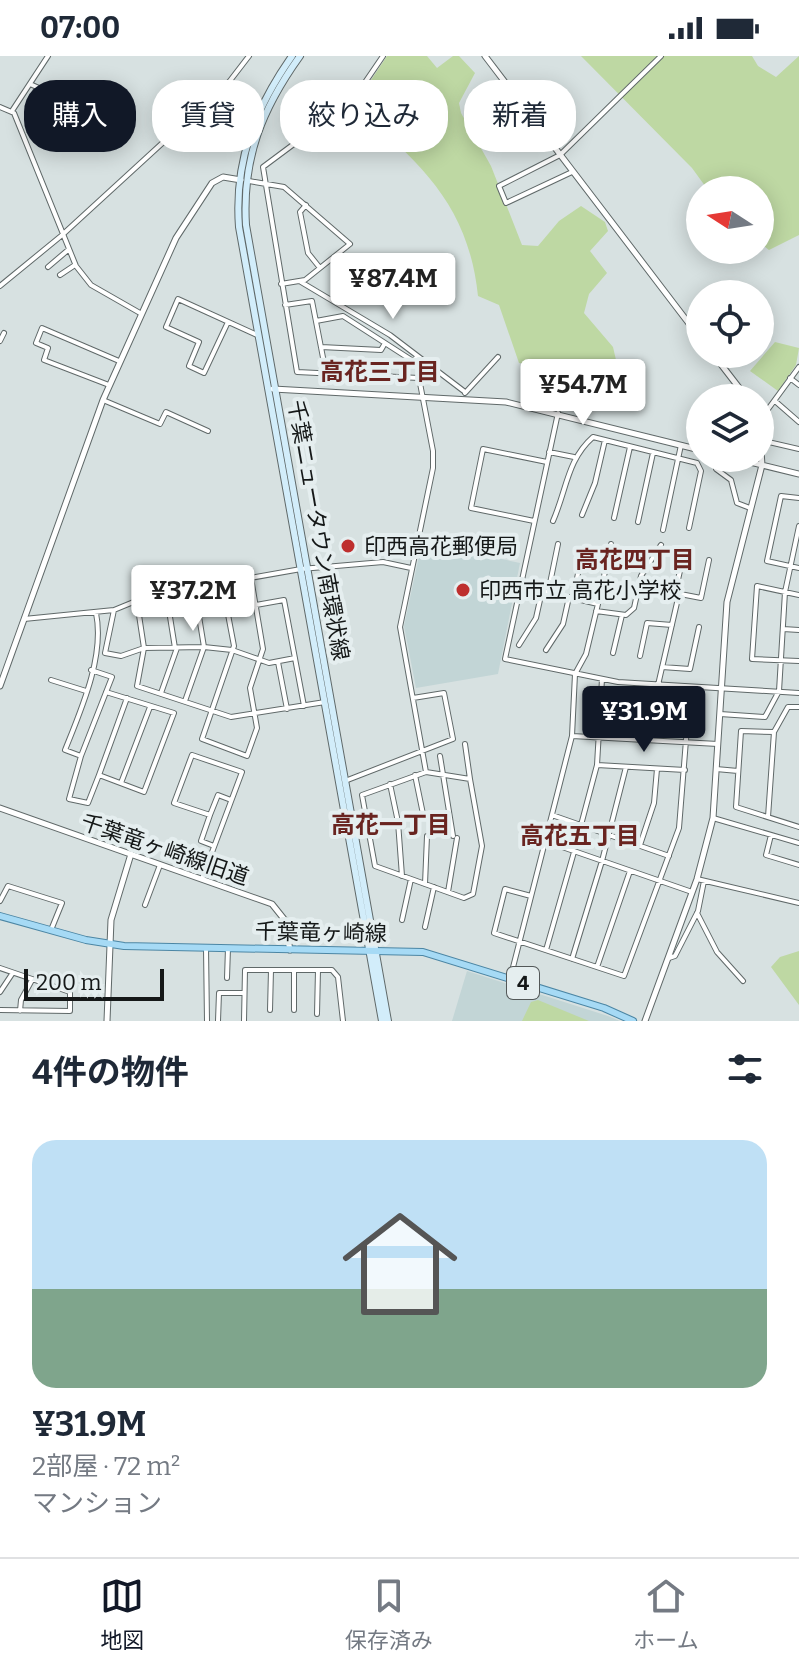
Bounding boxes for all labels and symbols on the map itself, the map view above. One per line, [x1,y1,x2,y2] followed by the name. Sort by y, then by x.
[686,176,774,264] north arrow
[328,253,458,321] pin: ¥87.4M
[320,358,440,386] district label: 高花三丁目
[518,359,648,427] pin: ¥54.7M
[282,398,355,662] street label: 千葉ニュータウン南環状線
[364,533,518,560] place label: 印西高花郵便局
[339,537,357,555] marker: 印西高花郵便局
[575,546,695,574] district label: 高花四丁目
[128,565,258,633] pin: ¥37.2M
[479,577,681,604] place label: 印西市立 高花小学校
[454,581,472,599] marker: 印西市立 高花小学校
[579,686,709,754] pin: ¥31.9M
[77,808,252,891] street label: 千葉竜ヶ崎線旧道
[331,811,451,839] district label: 高花一丁目
[520,822,640,850] district label: 高花五丁目
[255,918,387,947] street label: 千葉竜ヶ崎線
[24,965,164,1001] scale bar
[507,967,539,999] road number: 4

